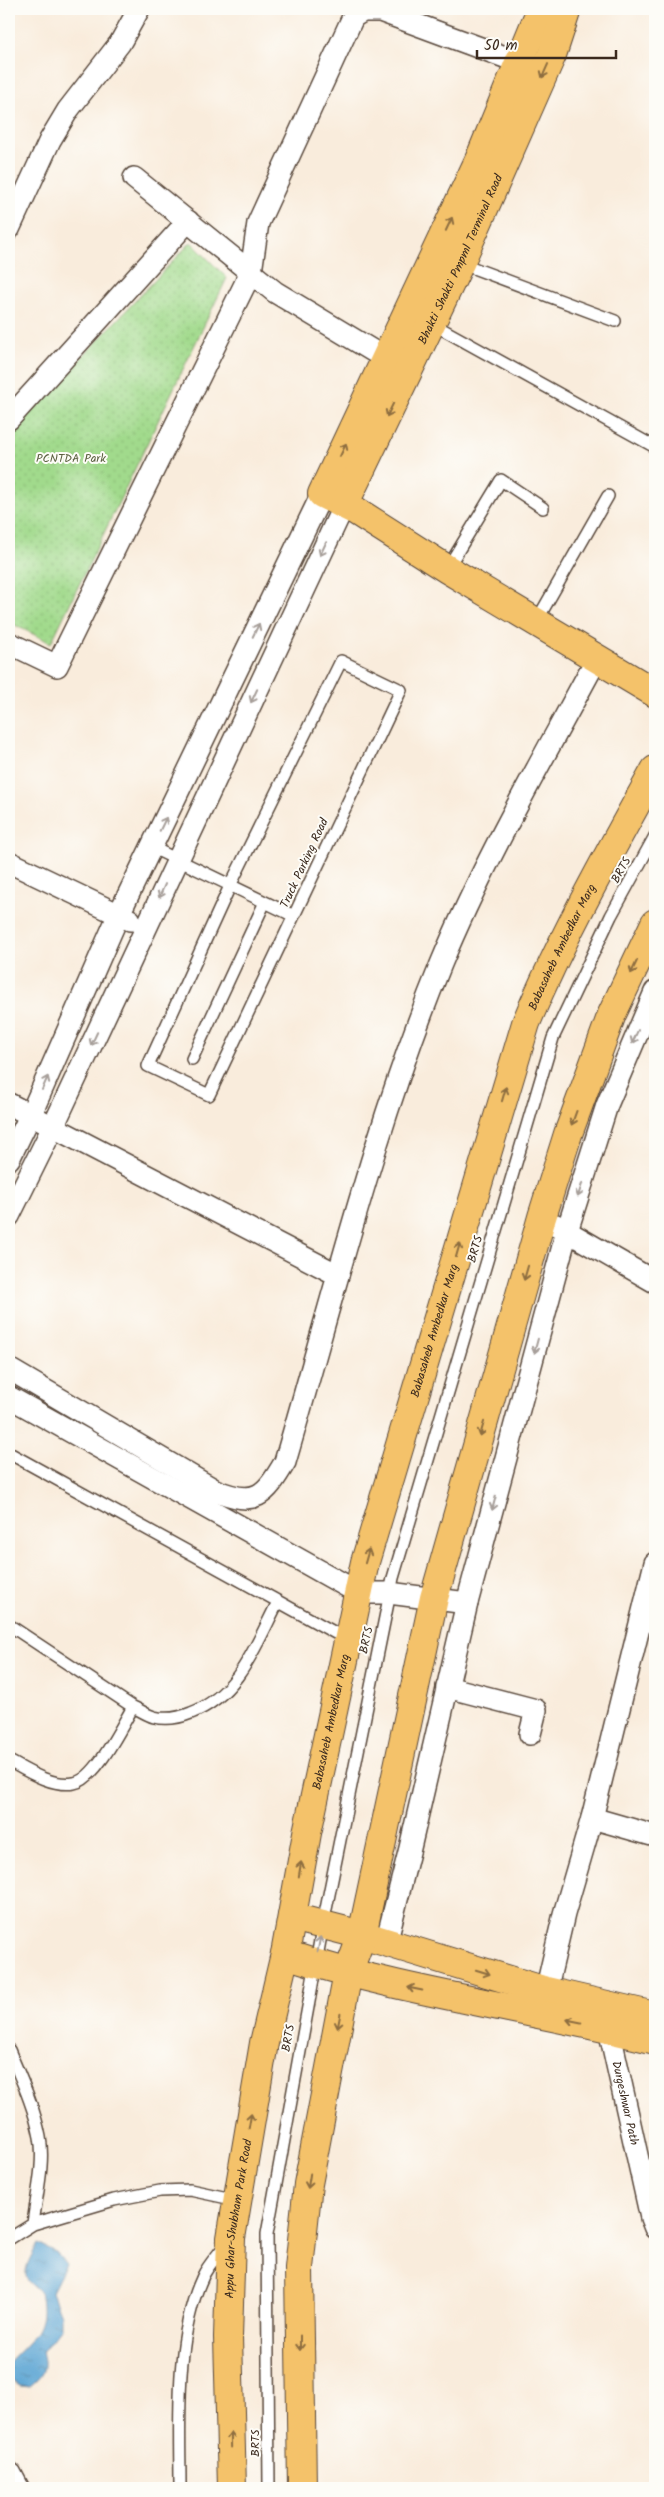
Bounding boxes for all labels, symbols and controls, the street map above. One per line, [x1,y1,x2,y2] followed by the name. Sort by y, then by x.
[477,28,615,60] scale bar
[484,34,518,58] text: 50 m
[540,63,549,78] one-way arrow
[413,170,509,348] street label: Bhakti Shakti Pmpml Terminal Road
[445,217,454,232] one-way arrow
[384,402,394,417] one-way arrow
[339,443,348,458] one-way arrow
[36,449,106,468] park label: PCNTDA Park
[318,541,327,556] one-way arrow
[252,623,262,638] one-way arrow
[248,688,258,703] one-way arrow
[275,814,334,911] street label: Truck Parking Road
[159,817,168,832] one-way arrow
[606,853,637,887] street label: BRTS
[524,880,601,1013] street label: Babasaheb Ambedkar Marg
[157,883,166,898] one-way arrow
[629,959,638,974] one-way arrow
[630,1029,640,1044] one-way arrow
[89,1031,99,1046] one-way arrow
[40,1076,50,1091] one-way arrow
[499,1086,509,1102] one-way arrow
[569,1109,578,1125] one-way arrow
[575,1181,585,1197] one-way arrow
[463,1233,489,1265] street label: BRTS
[453,1242,463,1258] one-way arrow
[406,1261,464,1400] street label: Babasaheb Ambedkar Marg
[521,1265,531,1281] one-way arrow
[531,1337,540,1353] one-way arrow
[477,1421,486,1437] one-way arrow
[489,1494,498,1510] one-way arrow
[363,1549,372,1565] one-way arrow
[354,1624,379,1656] street label: BRTS
[308,1652,355,1792] street label: Babasaheb Ambedkar Marg
[295,1862,305,1878] one-way arrow
[315,1936,325,1952] one-way arrow
[474,1967,490,1977] one-way arrow
[407,1983,423,1993] one-way arrow
[334,2013,343,2029] one-way arrow
[566,2016,582,2026] one-way arrow
[277,2022,300,2053] street label: BRTS
[606,2059,644,2147] street label: Durgeshwar Path
[246,2114,256,2130] one-way arrow
[220,2137,258,2299] street label: Appu Ghar-Shubham Park Road
[303,2173,313,2189] one-way arrow
[295,2334,305,2351] one-way arrow
[246,2429,265,2457] street label: BRTS
[226,2432,236,2448] one-way arrow

